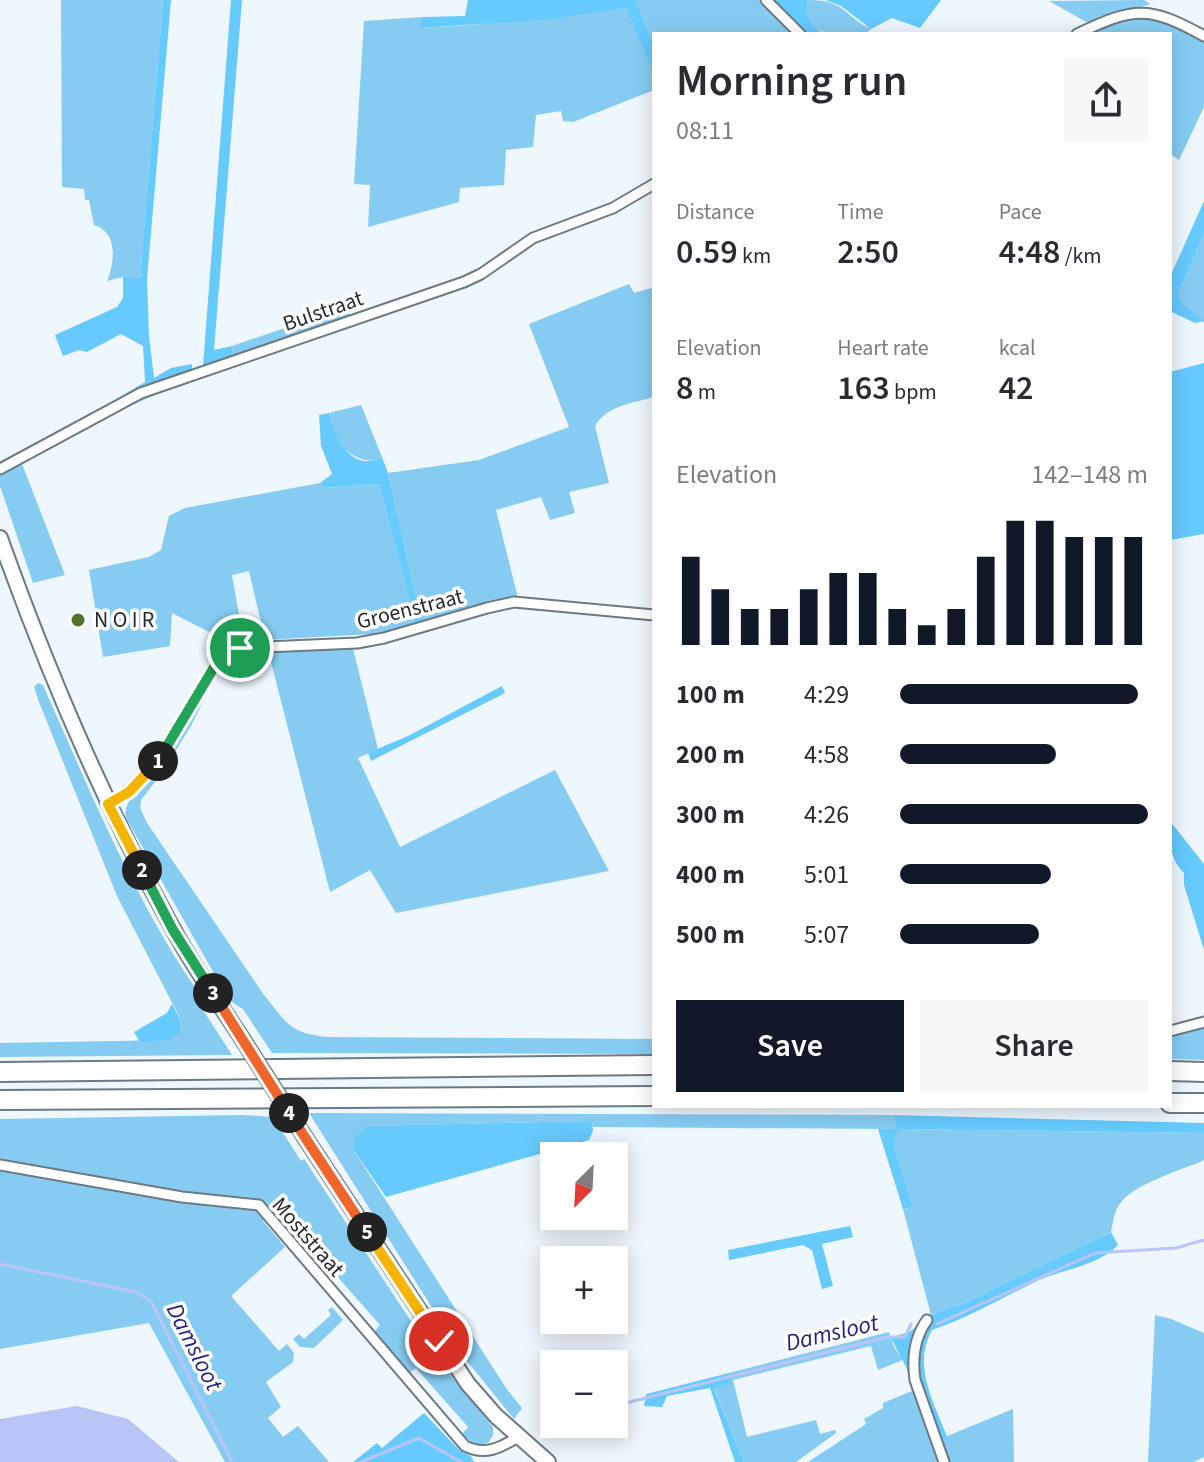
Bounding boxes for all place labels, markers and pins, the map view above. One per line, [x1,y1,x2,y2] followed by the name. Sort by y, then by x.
[94,604,154,636] place label: N O I R
[69,611,87,629] marker: N O I R
[206,614,274,682] pin
[138,741,178,781] pin: 1
[122,850,162,890] pin: 2
[193,973,233,1013] pin: 3
[269,1093,309,1133] pin: 4
[347,1212,387,1252] pin: 5
[405,1307,473,1375] pin

